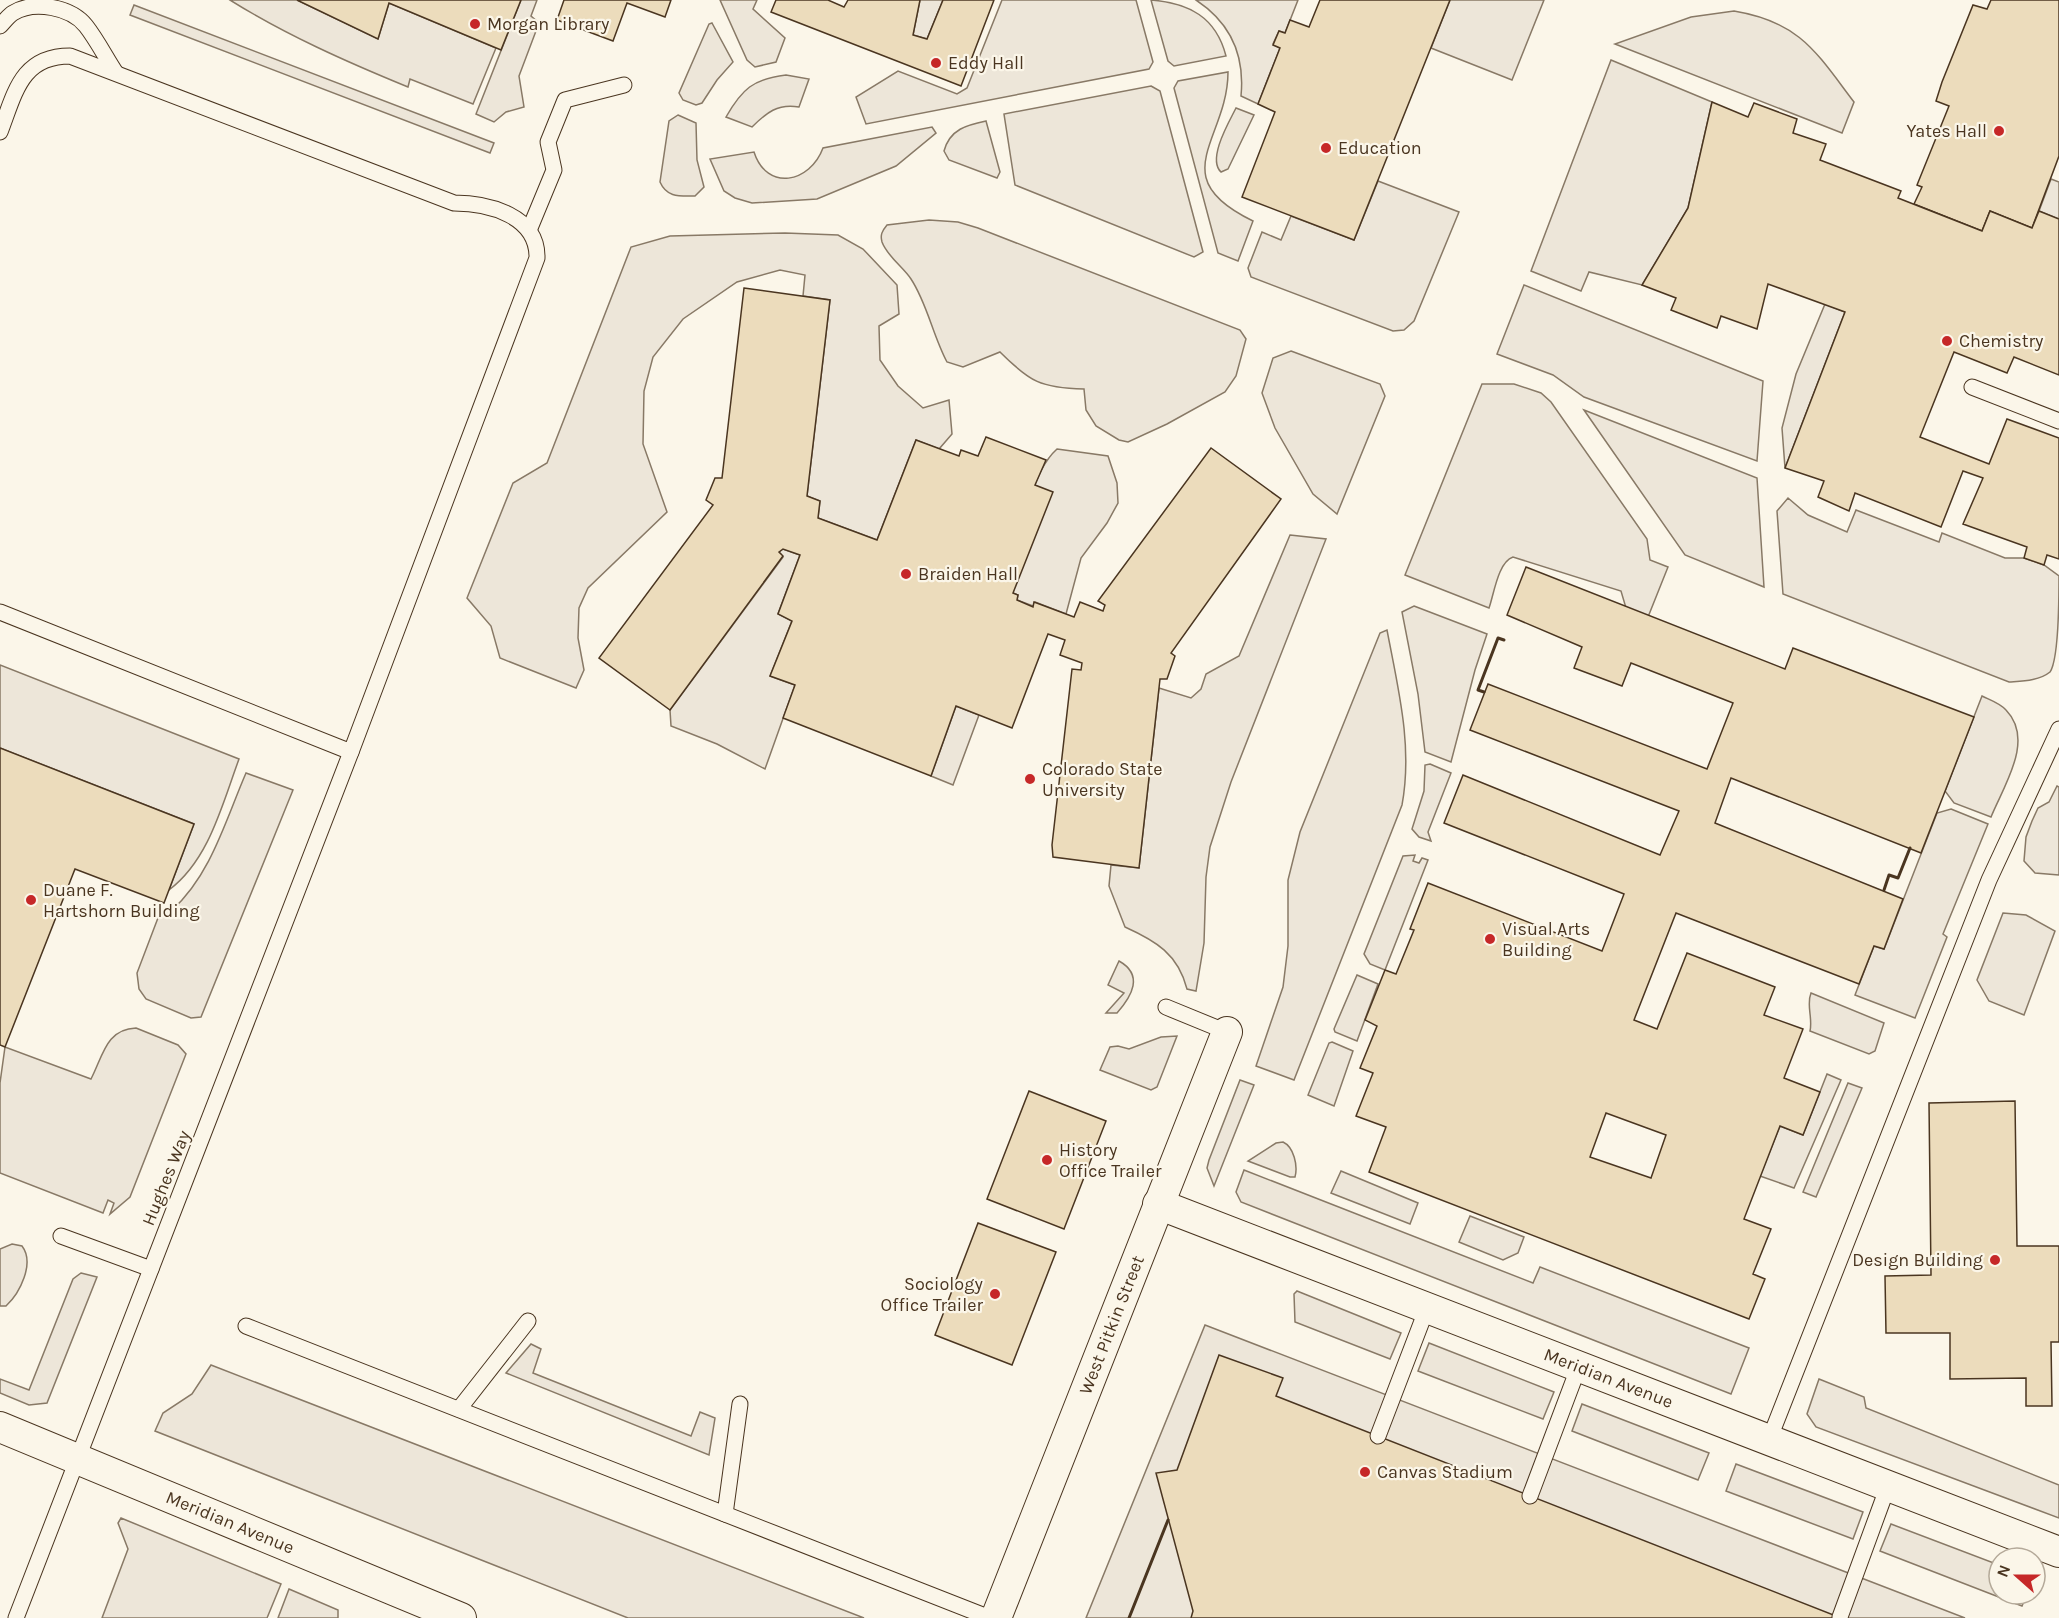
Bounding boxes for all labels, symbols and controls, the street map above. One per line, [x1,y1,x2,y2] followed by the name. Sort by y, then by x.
[487,13,610,35] place label: Morgan Library
[468,17,482,31] marker: Morgan Library
[948,52,1024,74] place label: Eddy Hall
[929,56,943,70] marker: Eddy Hall
[1907,120,1987,142] place label: Yates Hall
[1992,124,2006,138] marker: Yates Hall
[1338,137,1422,159] place label: Education
[1319,141,1333,155] marker: Education
[1959,330,2044,352] place label: Chemistry
[1940,334,1954,348] marker: Chemistry
[918,563,1018,585] place label: Braiden Hall
[899,567,913,581] marker: Braiden Hall
[1042,758,1163,801] place label: Colorado State University
[1023,772,1037,786] marker: Colorado State University
[43,879,200,922] place label: Duane F. Hartshorn Building
[24,893,38,907] marker: Duane F. Hartshorn Building
[1502,918,1590,961] place label: Visual Arts Building
[1483,932,1497,946] marker: Visual Arts Building
[137,1127,195,1229] street label: Hughes Way
[1059,1139,1162,1182] place label: History Office Trailer
[1040,1153,1054,1167] marker: History Office Trailer
[1852,1249,1983,1271] place label: Design Building
[1074,1252,1149,1398] street label: West Pitkin Street
[1988,1253,2002,1267] marker: Design Building
[881,1273,984,1316] place label: Sociology Office Trailer
[988,1287,1002,1301] marker: Sociology Office Trailer
[1541,1343,1676,1413] street label: Meridian Avenue
[1377,1461,1513,1483] place label: Canvas Stadium
[1358,1465,1372,1479] marker: Canvas Stadium
[163,1486,297,1559] street label: Meridian Avenue
[1987,1546,2047,1606] north arrow
[1993,1562,2014,1580] text: N

